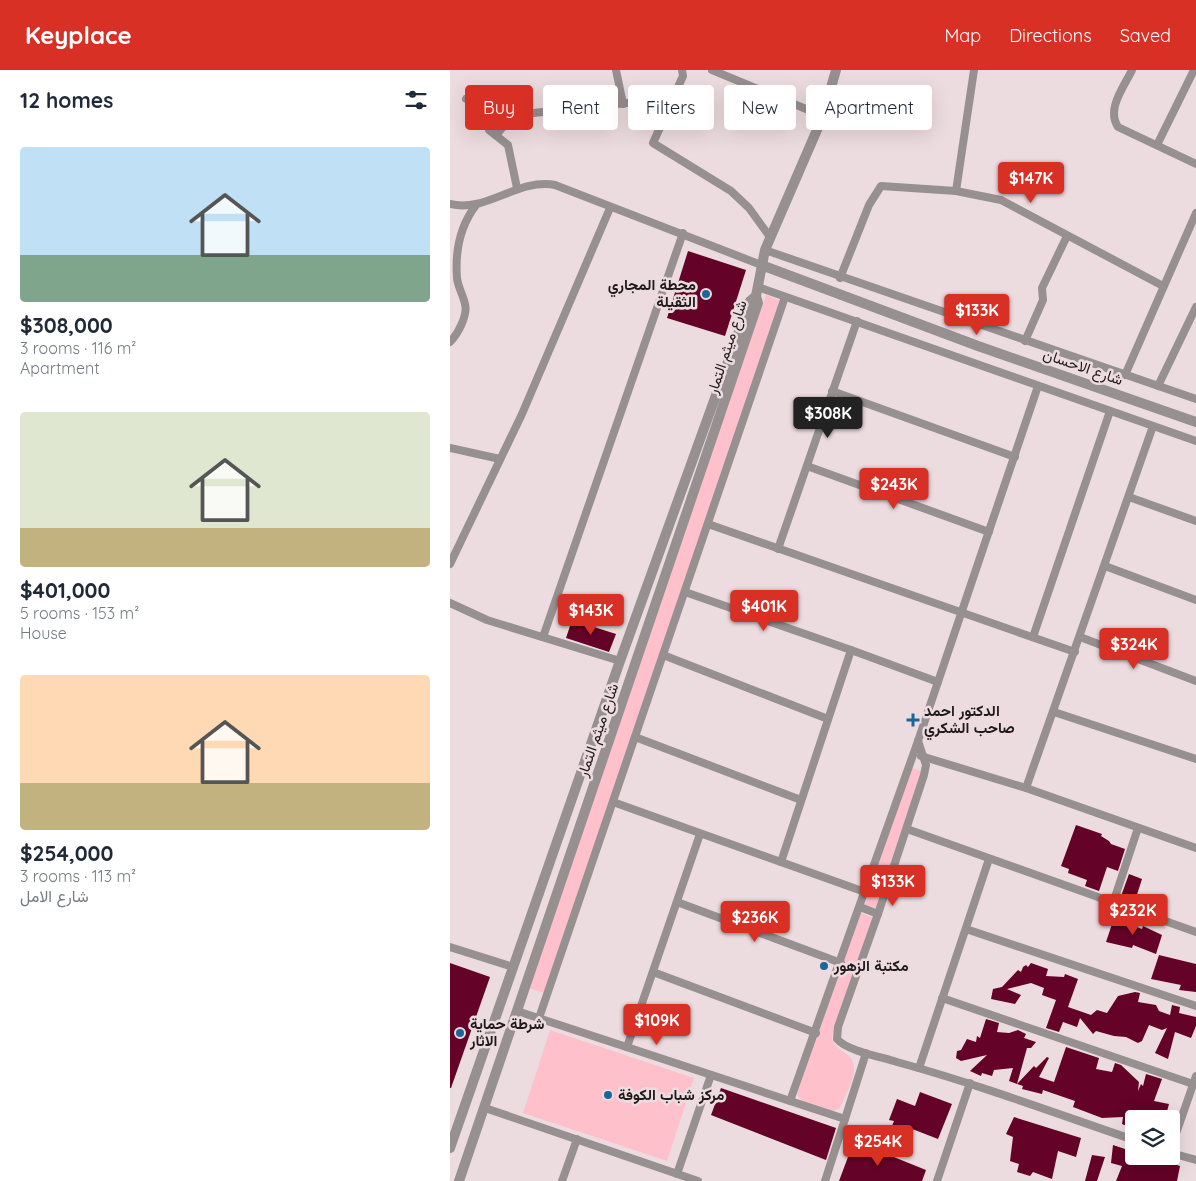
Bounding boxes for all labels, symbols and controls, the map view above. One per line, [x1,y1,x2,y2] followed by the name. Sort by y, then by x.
[25,20,132,50] text: Keyplace
[944,24,981,47] text: Map
[1009,24,1092,47] text: Directions
[1120,24,1171,47] text: Saved
[465,85,533,130] chip: Buy
[543,85,618,130] chip: Rent
[628,85,714,130] chip: Filters
[724,85,796,130] chip: New
[806,85,932,130] chip: Apartment
[402,86,430,114] icon: filters
[20,87,113,113] text: 12 homes
[996,162,1066,204] pin: $147K
[1009,168,1053,188] text: $147K
[180,180,270,270] icon: home
[608,275,696,311] place label: محطة المجاري الثقيلة
[700,288,712,300] marker: محطة المجاري الثقيلة
[942,294,1012,336] pin: $133K
[702,297,753,398] street label: شارع ميثم التمار
[955,300,999,320] text: $133K
[20,312,113,338] text: $308,000
[20,338,136,358] text: 3 rooms · 116 m²
[1040,344,1126,391] street label: شارع الاحسان
[20,358,100,378] text: Apartment
[793,396,863,439] pin: $308K
[804,403,852,423] text: $308K
[180,445,270,535] icon: home
[859,468,929,510] pin: $243K
[870,474,918,494] text: $243K
[20,577,110,603] text: $401,000
[729,590,799,632] pin: $401K
[556,594,626,636] pin: $143K
[741,596,787,616] text: $401K
[569,600,613,620] text: $143K
[20,603,139,623] text: 5 rooms · 153 m²
[20,623,67,643] text: House
[1099,628,1169,670] pin: $324K
[1110,634,1158,654] text: $324K
[572,680,624,781] street label: شارع ميثم التمار
[924,701,1015,741] place label: الدكتور احمد صاحب الشكري
[180,707,270,797] icon: home
[906,713,920,727] marker: الدكتور احمد صاحب الشكري
[20,840,113,866] text: $254,000
[858,864,928,907] pin: $133K
[20,866,136,886] text: 3 rooms · 113 m²
[871,871,915,891] text: $133K
[20,886,89,906] text: شارع الامل
[1098,894,1168,936] pin: $232K
[720,900,790,943] pin: $236K
[1110,900,1156,920] text: $232K
[732,907,778,927] text: $236K
[833,956,909,975] place label: مكتبة الزهور
[818,960,830,972] marker: مكتبة الزهور
[622,1004,692,1046] pin: $109K
[634,1010,680,1030] text: $109K
[469,1014,545,1050] place label: شرطة حماية الاثار
[454,1027,466,1039] marker: شرطة حماية الاثار
[618,1085,724,1104] place label: مركز شباب الكوفة
[602,1089,614,1101] marker: مركز شباب الكوفة
[1125,1110,1180,1165] map controls
[1125,1110,1180,1165] button: layers
[843,1124,913,1167] pin: $254K
[854,1131,902,1151] text: $254K

